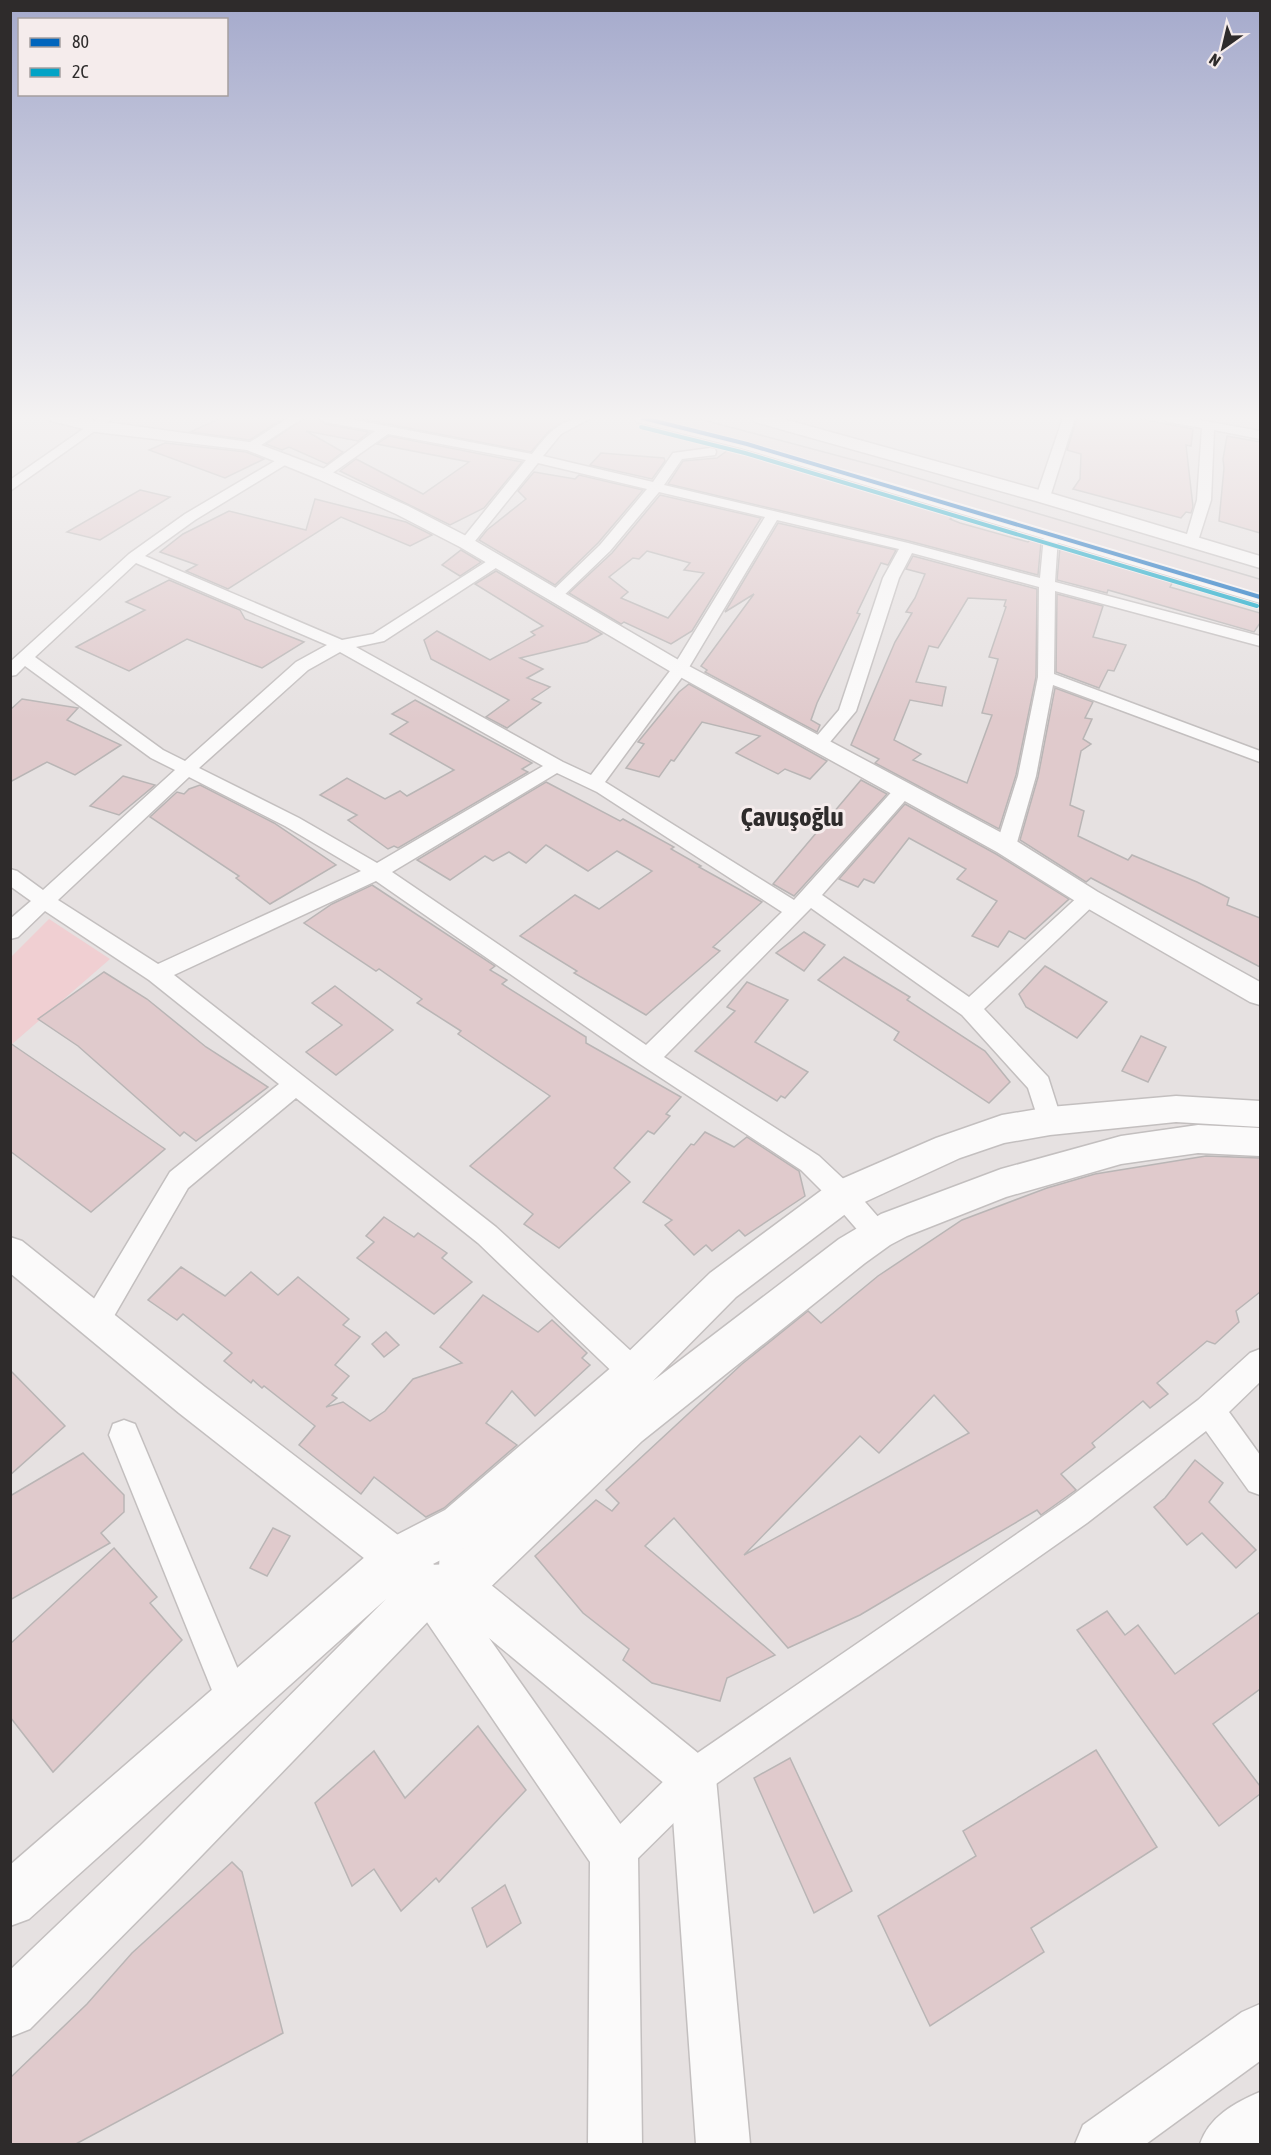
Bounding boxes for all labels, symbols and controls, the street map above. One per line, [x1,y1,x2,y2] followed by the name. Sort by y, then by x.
[18,18,228,96] legend
[1193,18,1253,78] north arrow
[72,31,89,52] text: 80
[1206,50,1224,71] text: N
[72,61,89,82] text: 2C
[741,801,843,832] district label: Çavuşoğlu

